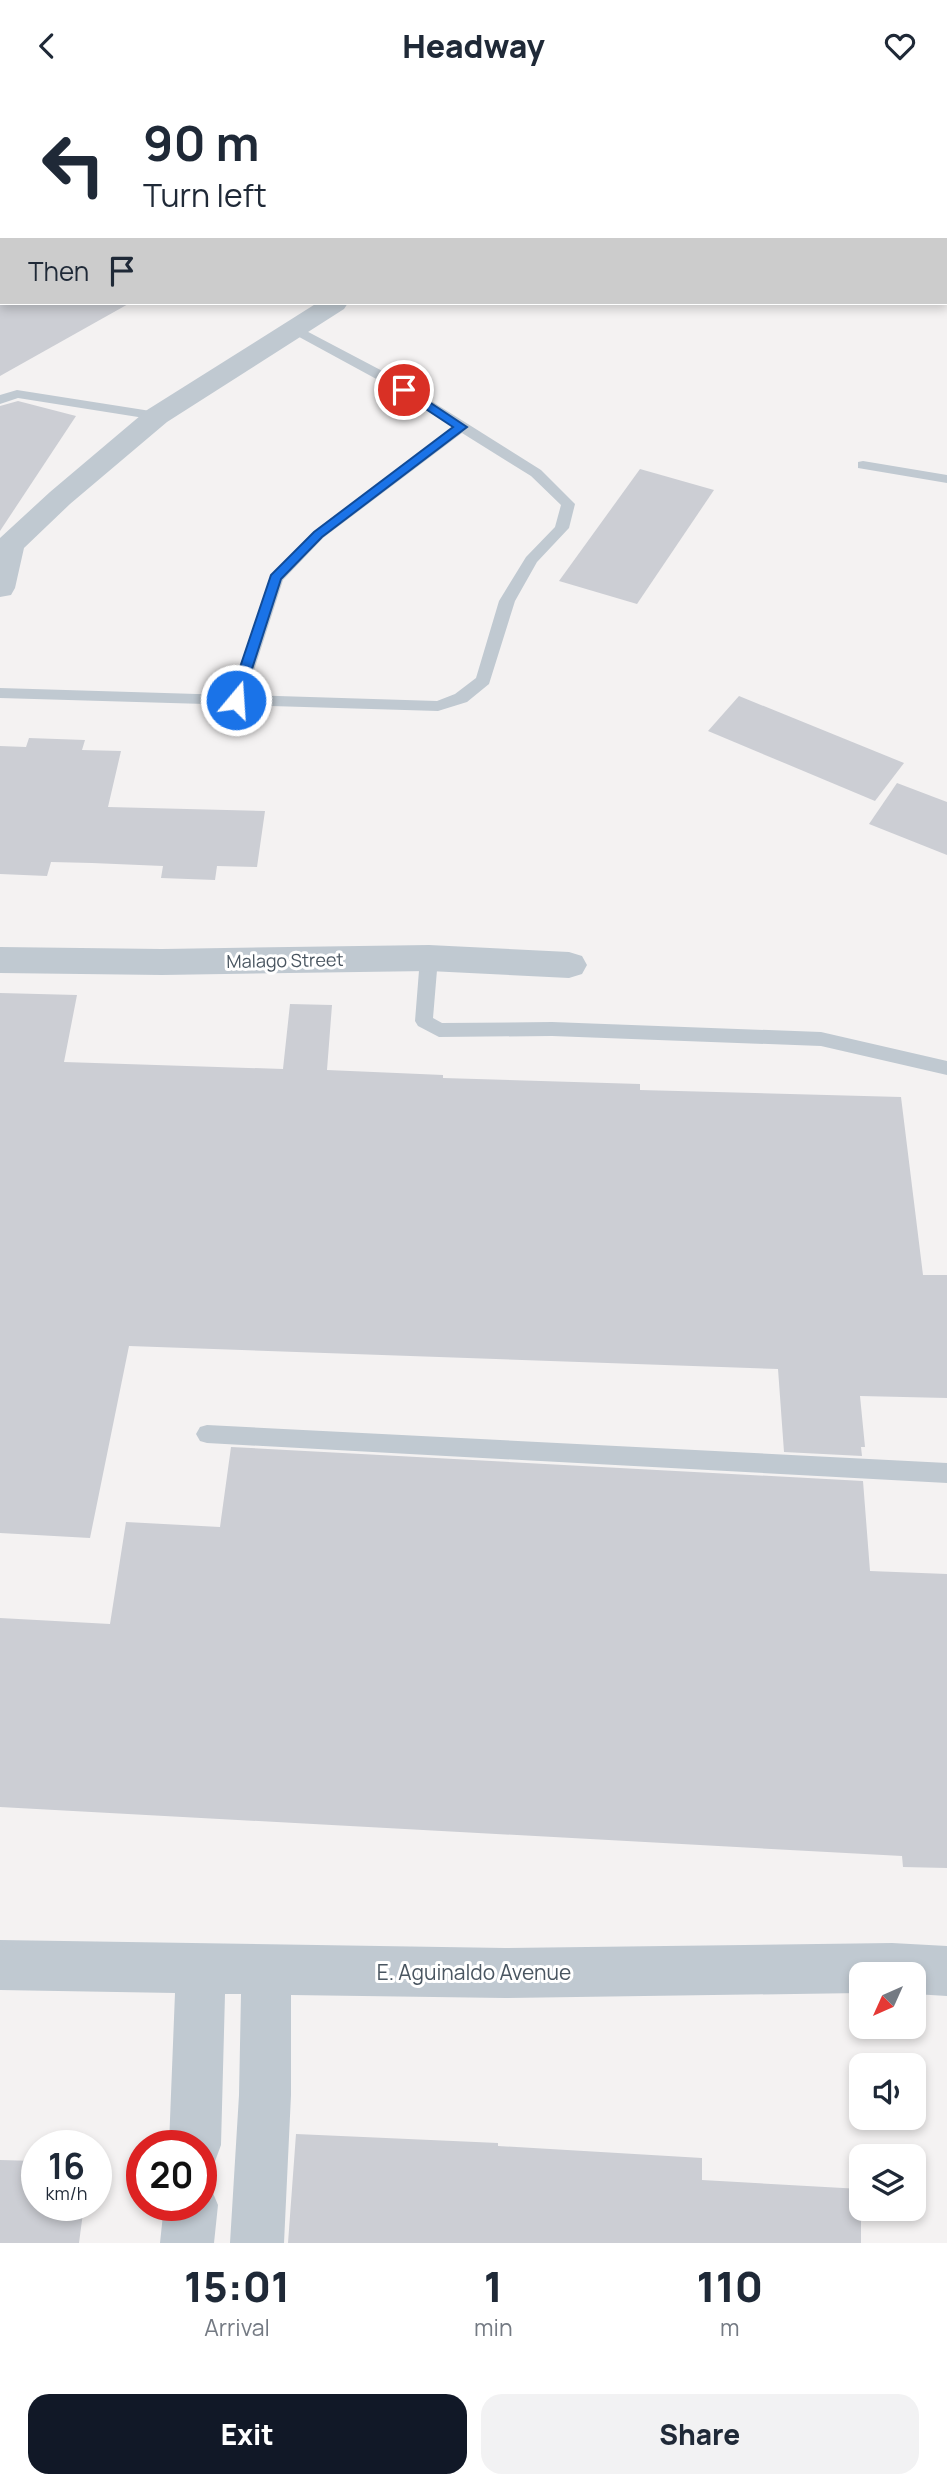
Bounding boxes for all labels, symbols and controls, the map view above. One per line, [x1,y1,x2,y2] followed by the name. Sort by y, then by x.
[402,24,545,68] text: Headway
[28,27,66,65] icon: back
[881,27,919,65] icon: heart
[143,109,260,176] text: 90 m
[28,119,119,210] icon: left
[143,173,267,217] text: Turn left
[103,252,141,290] icon: arrive
[28,253,89,289] text: Then
[374,360,434,420] pin
[385,371,423,409] icon: arrive
[199,663,273,737] position arrow
[226,947,344,973] street label: Malago Street
[377,1958,571,1986] street label: E. Aguinaldo Avenue
[849,1962,926,2039] north arrow
[849,1962,926,2221] map controls
[849,2053,926,2130] button: sound
[126,2130,217,2221] speed limit sign: 20
[48,2142,85,2190] text: 16
[849,2144,926,2221] button: layers
[46,2181,87,2205] text: km/h
[184,2257,290,2315] text: 15:01
[484,2257,503,2315] text: 1
[697,2257,763,2315] text: 110
[204,2311,270,2343] text: Arrival
[474,2311,513,2343] text: min
[720,2311,740,2343] text: m
[28,2394,467,2474] button: Exit
[481,2394,919,2474] button: Share

